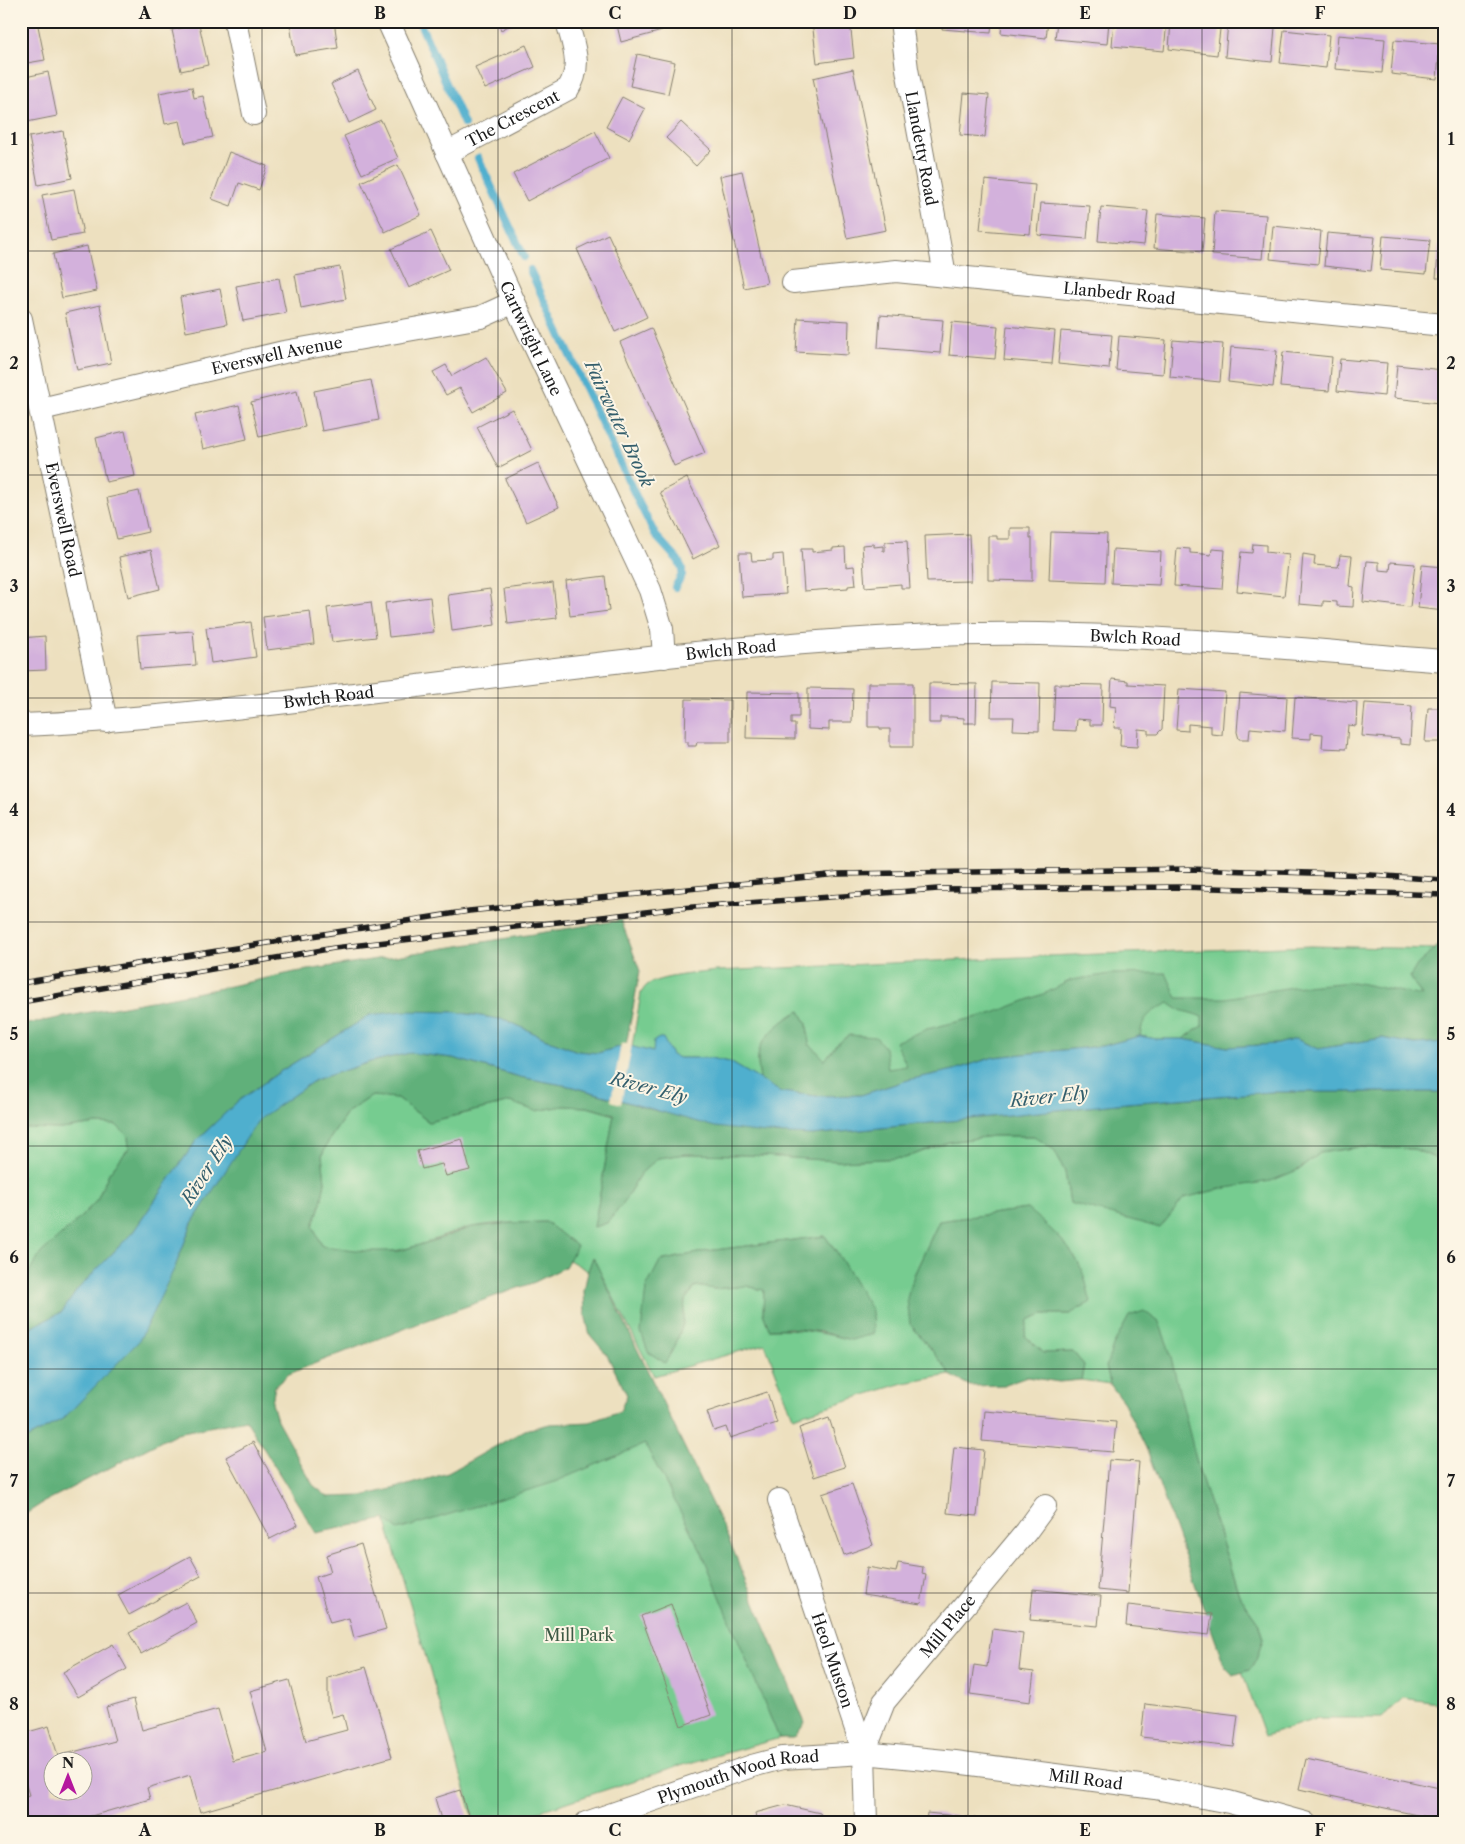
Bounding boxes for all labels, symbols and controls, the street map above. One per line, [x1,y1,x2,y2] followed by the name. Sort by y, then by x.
[138,3,152,23] text: A
[374,3,386,23] text: B
[609,3,621,23] text: C
[843,3,857,23] text: D
[1079,3,1091,23] text: E
[1315,3,1326,23] text: F
[462,85,563,151] street label: The Crescent
[901,89,942,207] street label: Llandetty Road
[10,129,18,149] text: 1
[1447,129,1455,149] text: 1
[496,278,567,399] street label: Cartwright Lane
[1062,278,1176,308] street label: Llanbedr Road
[209,332,344,379] street label: Everswell Avenue
[9,353,19,373] text: 2
[1446,353,1456,373] text: 2
[579,355,658,492] water label: Fairwater Brook
[42,460,85,579] street label: Everswell Road
[9,576,19,596] text: 3
[1446,576,1456,596] text: 3
[1089,625,1182,650] street label: Bwlch Road
[684,635,777,664] street label: Bwlch Road
[282,681,375,712] street label: Bwlch Road
[9,800,19,820] text: 4
[1446,800,1456,820] text: 4
[10,1024,19,1044] text: 5
[1447,1024,1456,1044] text: 5
[606,1067,690,1109] water label: River Ely
[1007,1082,1089,1112] water label: River Ely
[175,1131,238,1211] water label: River Ely
[9,1247,19,1267] text: 6
[1446,1247,1456,1267] text: 6
[10,1471,19,1491] text: 7
[1447,1471,1456,1491] text: 7
[916,1590,980,1661] street label: Mill Place
[808,1610,858,1710] street label: Heol Muston
[544,1625,615,1645] park label: Mill Park
[9,1694,19,1714] text: 8
[1446,1694,1456,1714] text: 8
[655,1746,820,1808] street label: Plymouth Wood Road
[42,1752,92,1802] north arrow
[62,1754,74,1772] text: N
[1048,1764,1124,1794] street label: Mill Road
[138,1820,152,1840] text: A
[374,1820,386,1840] text: B
[609,1820,621,1840] text: C
[843,1820,857,1840] text: D
[1079,1820,1091,1840] text: E
[1315,1820,1326,1840] text: F

